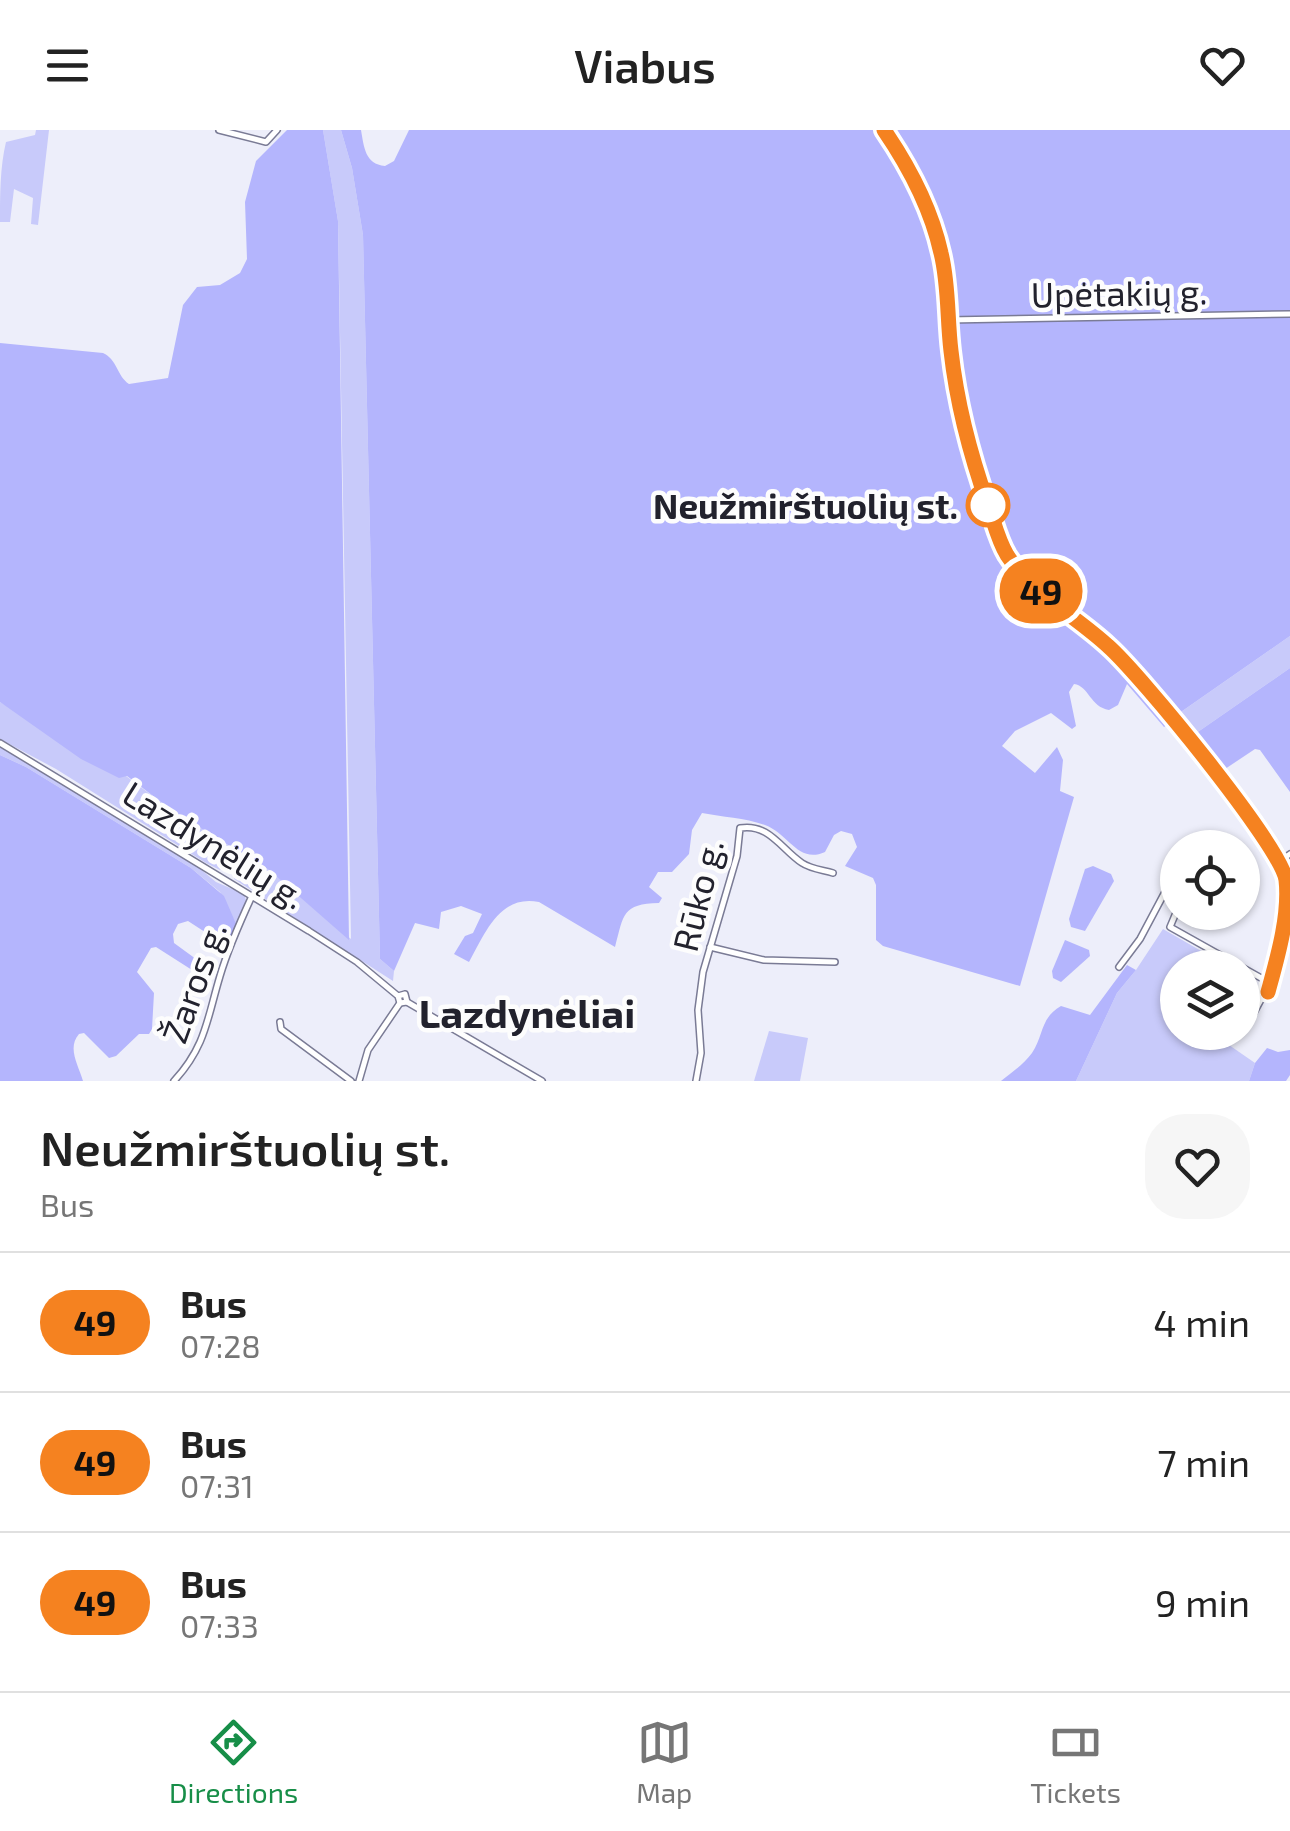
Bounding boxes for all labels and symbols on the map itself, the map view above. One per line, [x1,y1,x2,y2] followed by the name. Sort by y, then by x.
[1030,269,1208,315] street label: Upėtakių g.
[653,484,958,526] place label: Neužmirštuolių st.
[967,484,1009,526] marker: Neužmirštuolių st.
[996,558,1086,624] line badge: 49
[116,771,314,917] street label: Lazdynėlių g.
[663,835,731,955] street label: Rūko g.
[152,916,234,1048] street label: Žaros g.
[419,988,635,1037] district label: Lazdynėliai

